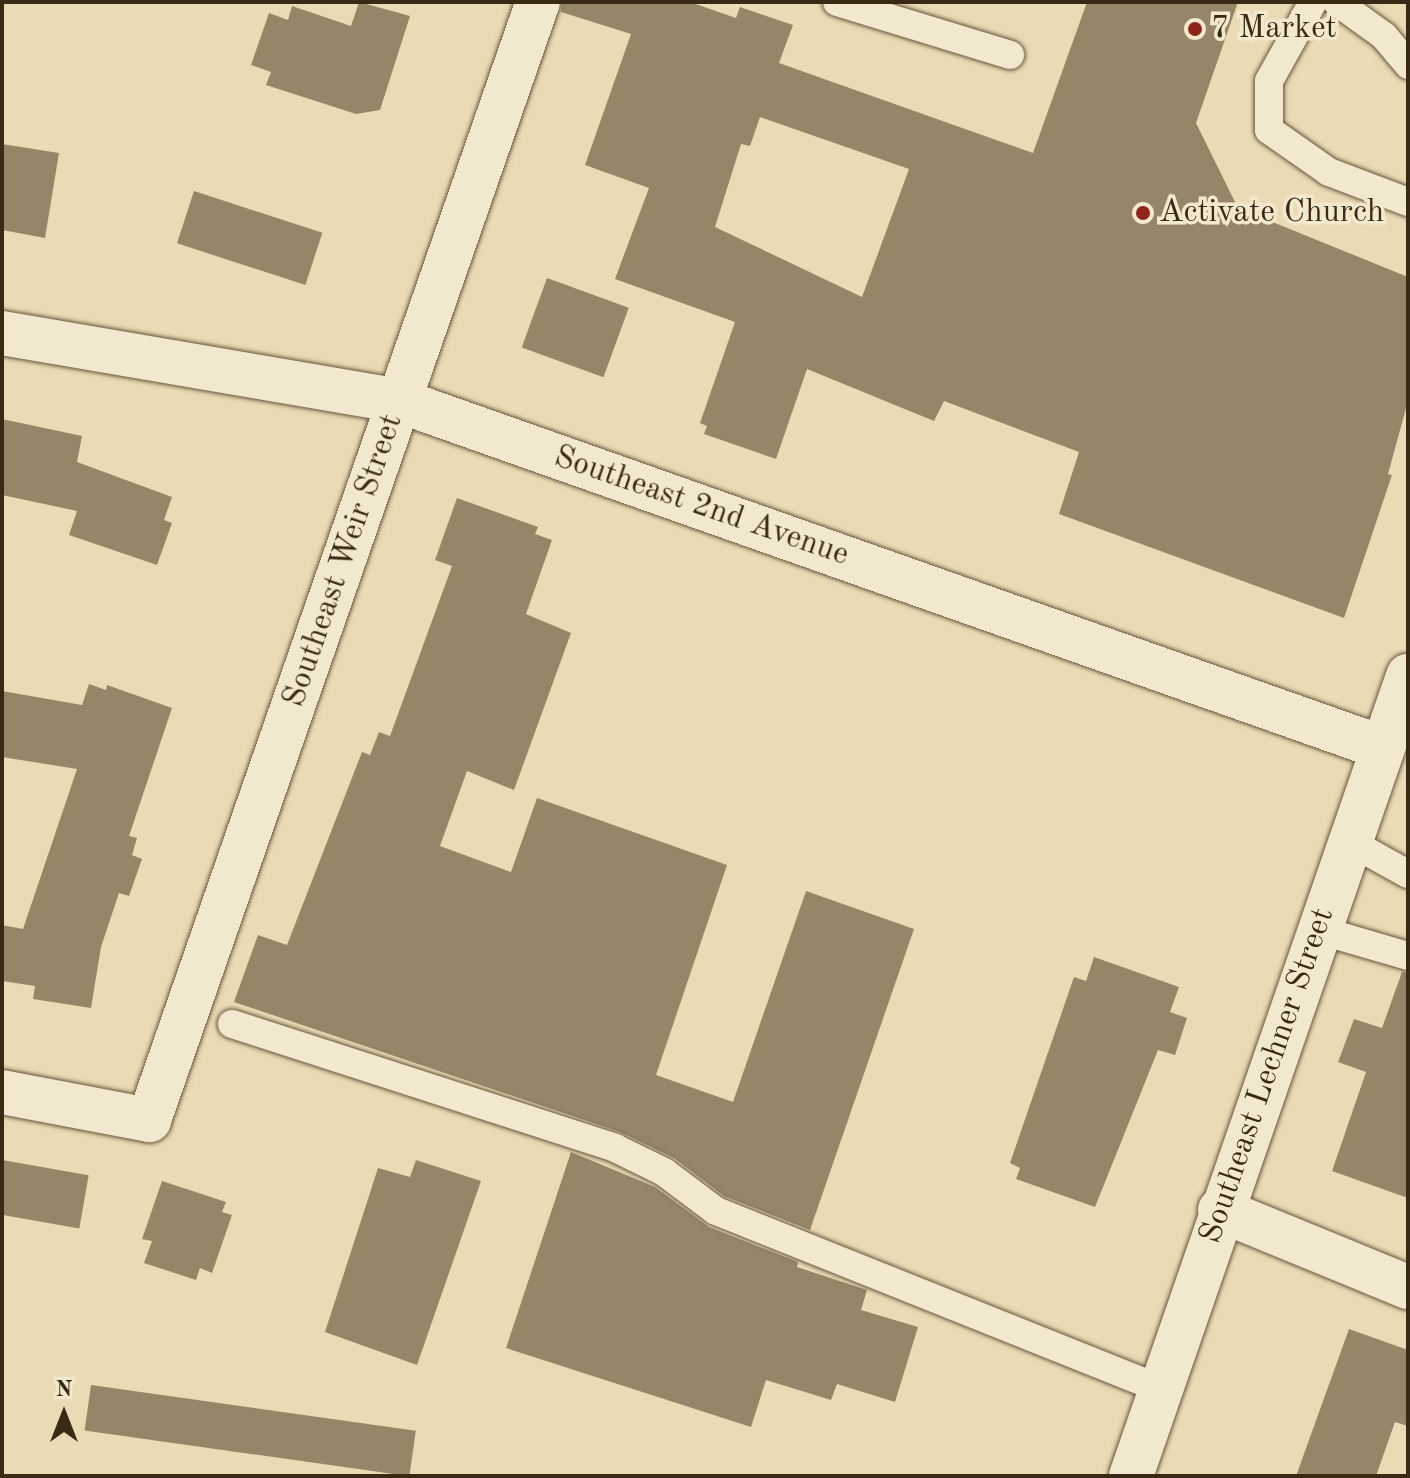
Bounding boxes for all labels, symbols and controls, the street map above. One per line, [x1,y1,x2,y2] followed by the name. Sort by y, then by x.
[1211,10,1337,48] place label: 7 Market
[1186,20,1204,38] marker: 7 Market
[1159,194,1384,232] place label: Activate Church
[1134,204,1152,222] marker: Activate Church
[276,409,412,713] street label: Southeast Weir Street
[549,439,853,575] street label: Southeast 2nd Avenue
[1192,903,1344,1249] street label: Southeast Lechner Street
[24,1374,104,1454] north arrow
[56,1379,72,1401] text: N

